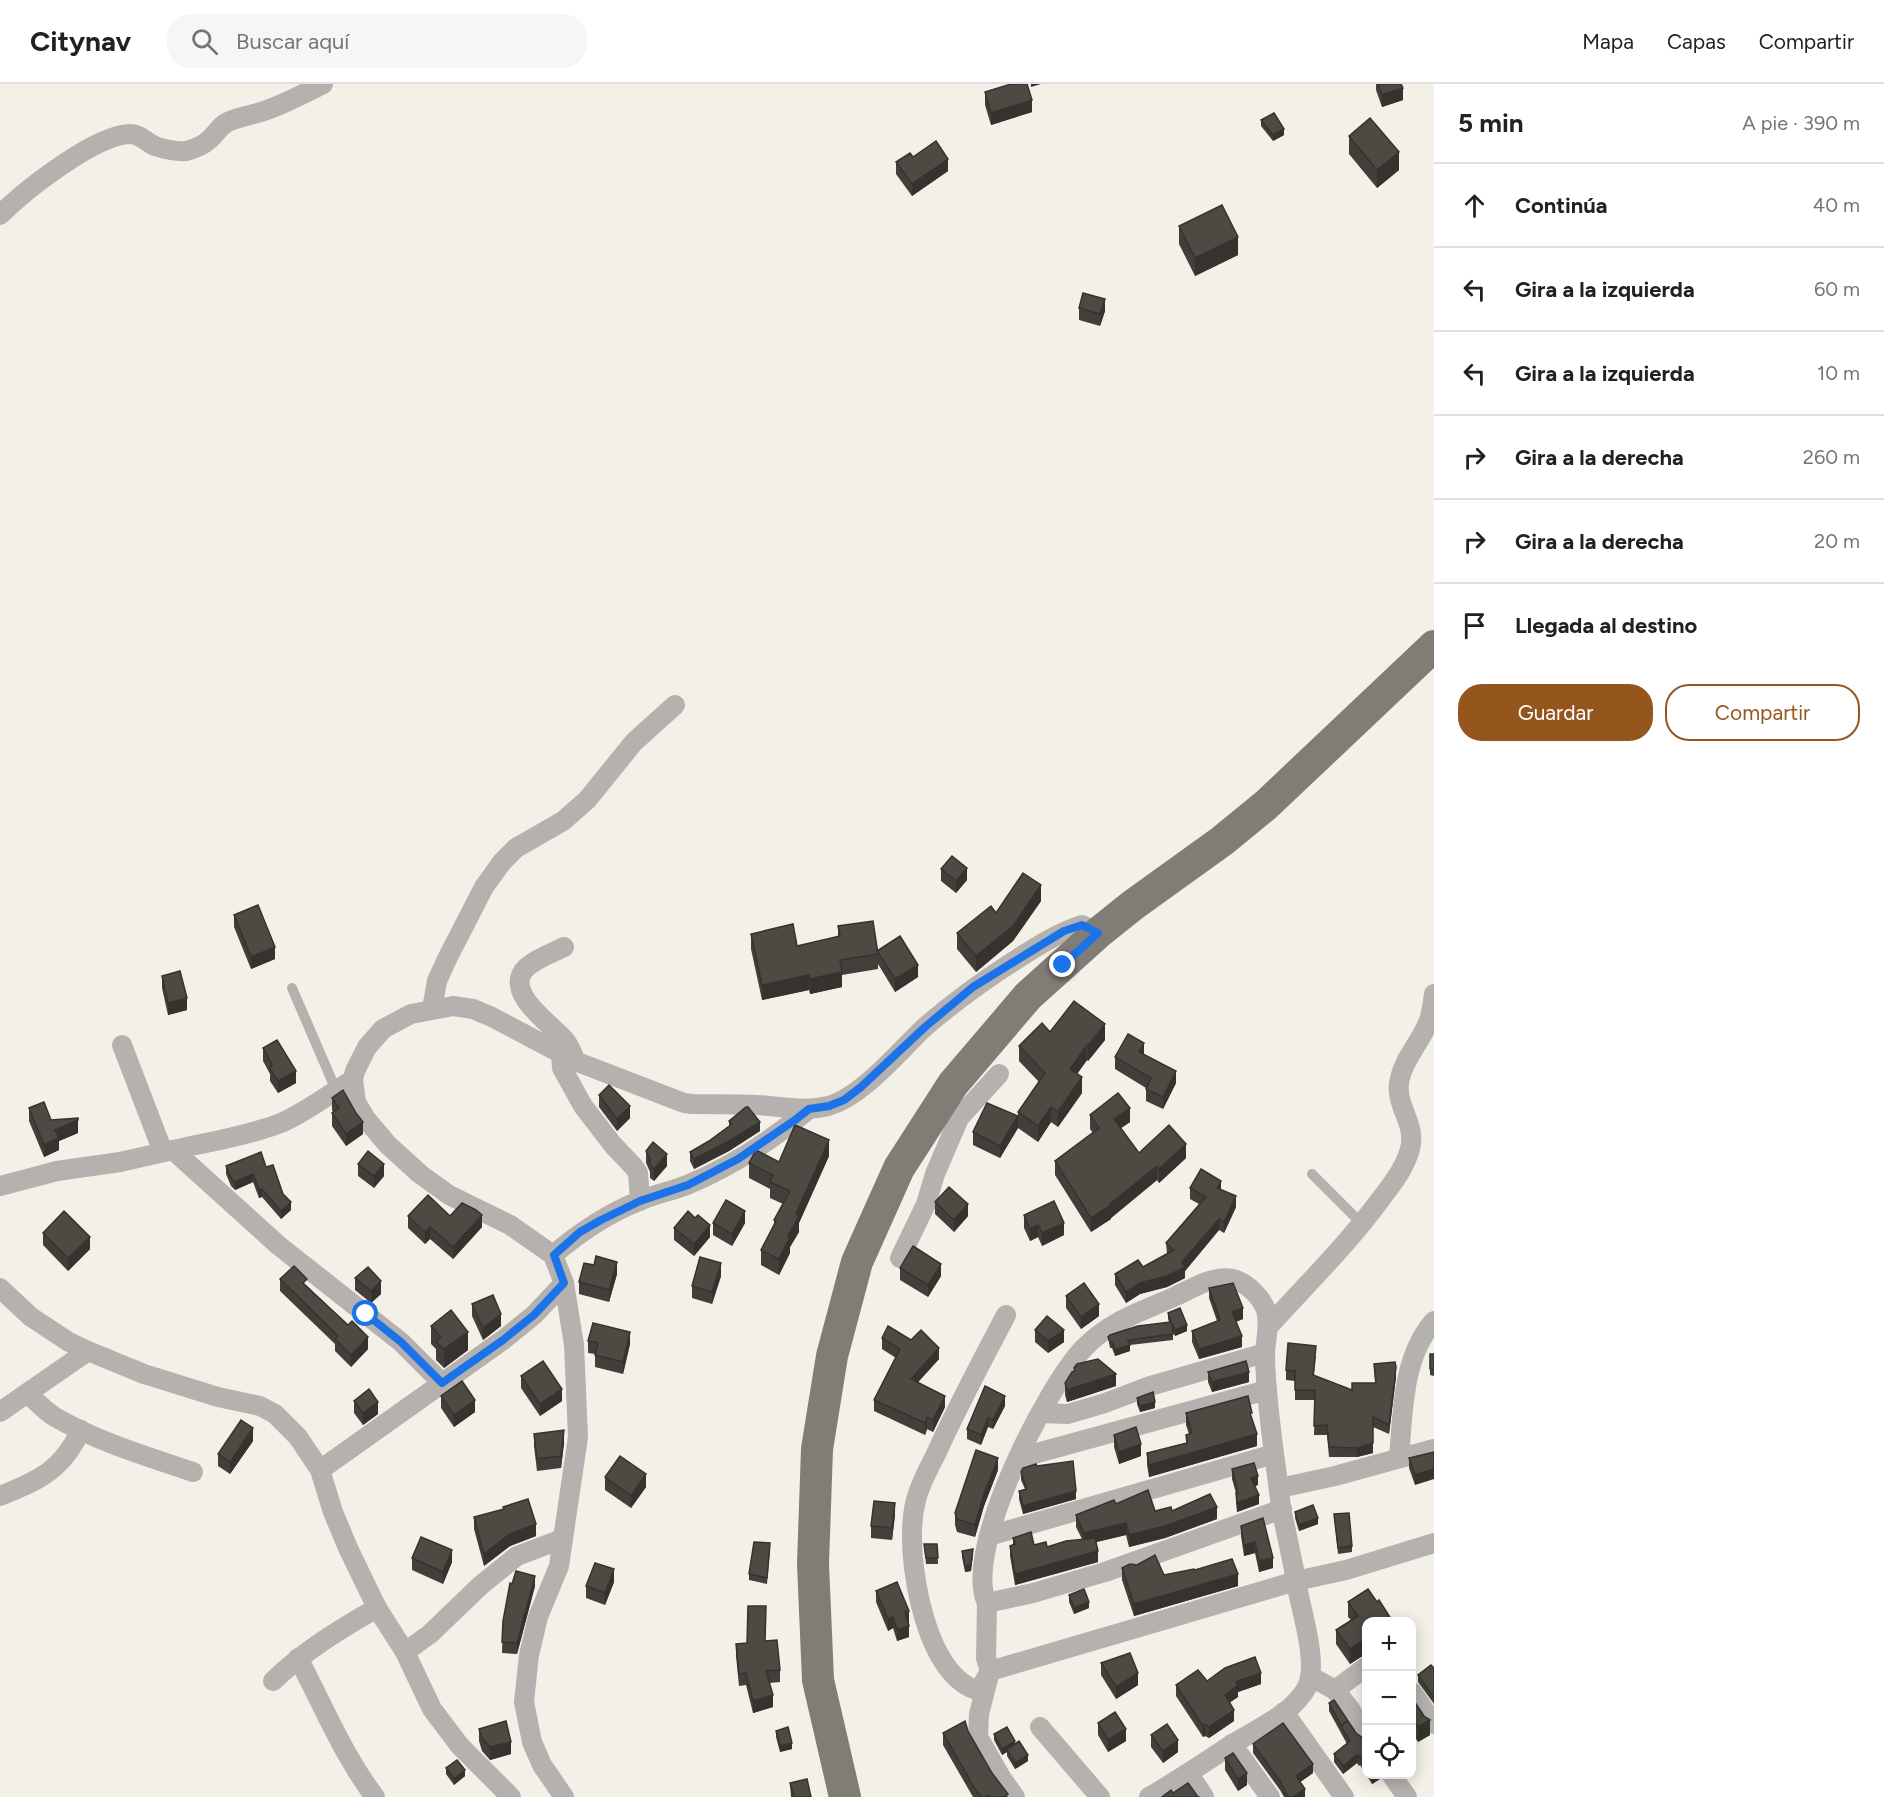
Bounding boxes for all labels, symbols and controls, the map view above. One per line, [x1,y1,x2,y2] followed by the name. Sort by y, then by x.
[167,14,587,68] search box
[30,24,131,58] text: Citynav
[188,25,221,58] icon: search
[236,28,349,55] text: Buscar aquí
[1582,29,1634,54] text: Mapa
[1667,29,1726,54] text: Capas
[1759,29,1854,54] text: Compartir
[1458,107,1524,139] text: 5 min
[1742,111,1860,135] text: A pie · 390 m
[1458,189,1491,222] icon: ahead
[1515,192,1608,219] text: Continúa
[1813,193,1860,217] text: 40 m
[1458,273,1491,306] icon: left
[1515,276,1695,303] text: Gira a la izquierda
[1814,277,1860,301] text: 60 m
[1458,357,1491,390] icon: left
[1515,360,1695,387] text: Gira a la izquierda
[1817,361,1860,385] text: 10 m
[1458,441,1491,474] icon: right
[1515,444,1684,471] text: Gira a la derecha
[1803,445,1860,469] text: 260 m
[1458,525,1491,558] icon: right
[1515,528,1684,555] text: Gira a la derecha
[1814,529,1860,553] text: 20 m
[1458,609,1491,642] icon: arrive
[1515,612,1697,639] text: Llegada al destino
[1458,684,1653,741] button: Guardar
[1665,684,1860,741] button: Compartir
[1049,951,1075,977] route end
[352,1300,378,1326] route start
[1362,1617,1416,1779] map controls
[1362,1617,1416,1671] button: +
[1362,1671,1416,1725] button: −
[1362,1725,1416,1779] button: locate

